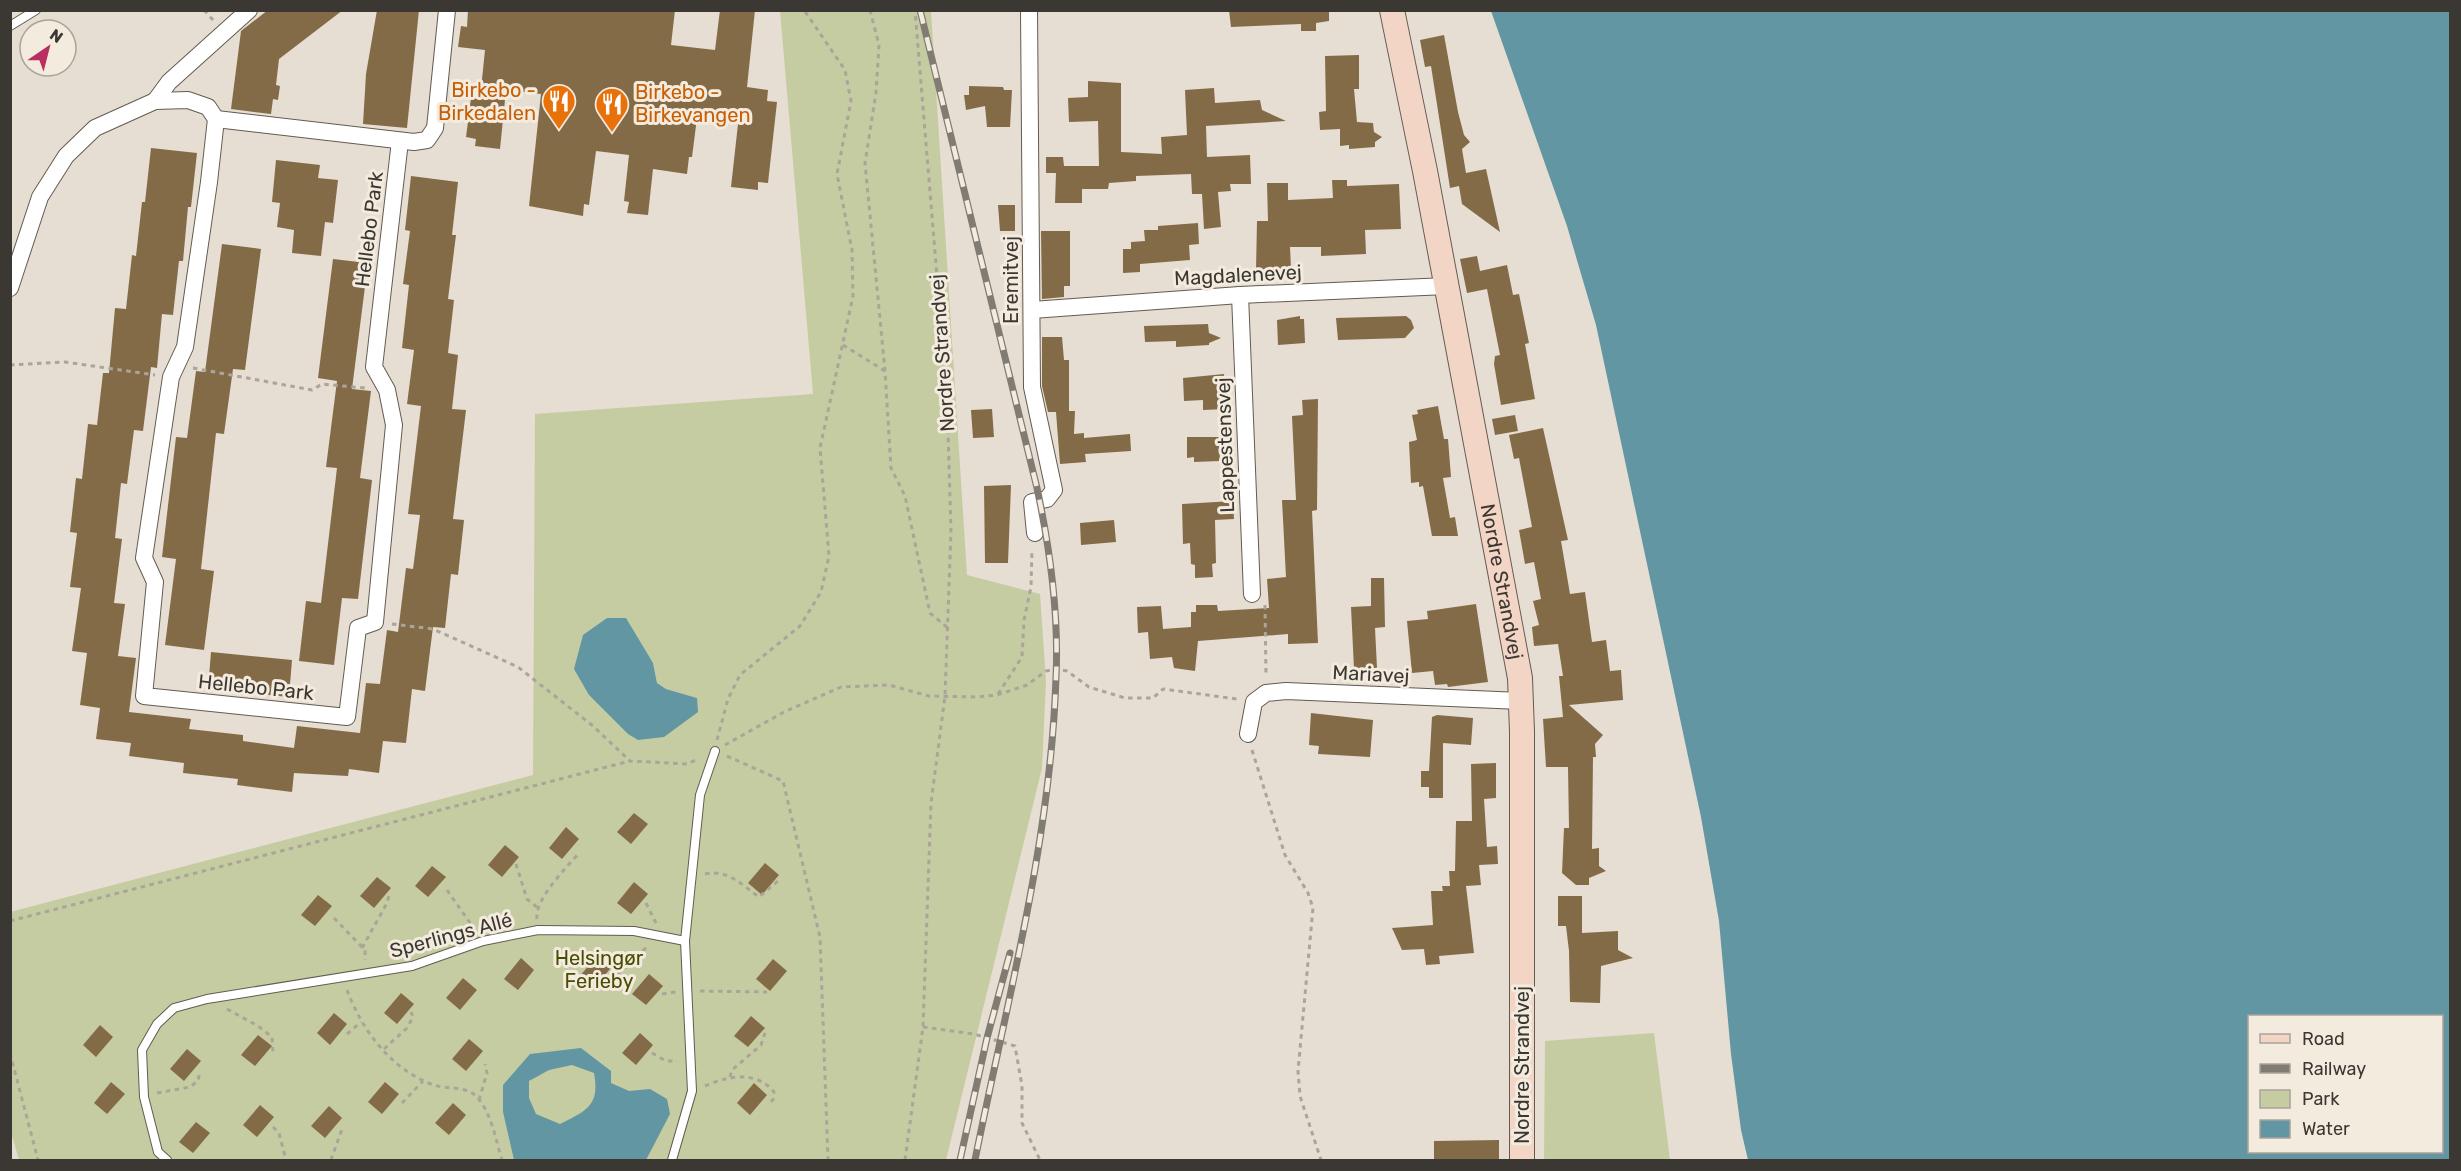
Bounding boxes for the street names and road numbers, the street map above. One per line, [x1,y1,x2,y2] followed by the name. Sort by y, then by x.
[350,169,388,288] street label: Hellebo Park
[999,236,1023,324] street label: Eremitvej
[1174,260,1302,290] street label: Magdalenevej
[925,273,959,433] street label: Nordre Strandvej
[1211,377,1239,513] street label: Lappestensvej
[1476,502,1528,661] street label: Nordre Strandvej
[1332,660,1410,688] street label: Mariavej
[197,669,316,705] street label: Hellebo Park
[387,907,515,963] street label: Sperlings Allé
[1510,986,1534,1144] street label: Nordre Strandvej

